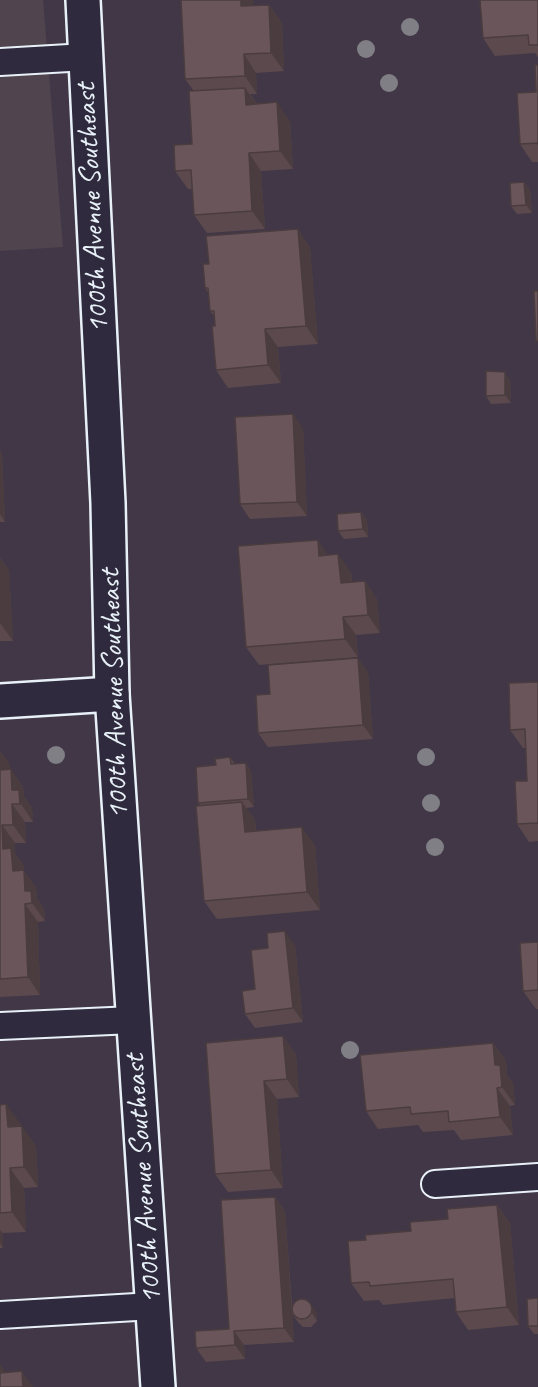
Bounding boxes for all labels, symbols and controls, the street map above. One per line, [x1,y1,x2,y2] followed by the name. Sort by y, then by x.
[68,82,118,334] street label: 100th Avenue Southeast
[93,568,137,820] street label: 100th Avenue Southeast
[117,1053,171,1305] street label: 100th Avenue Southeast

